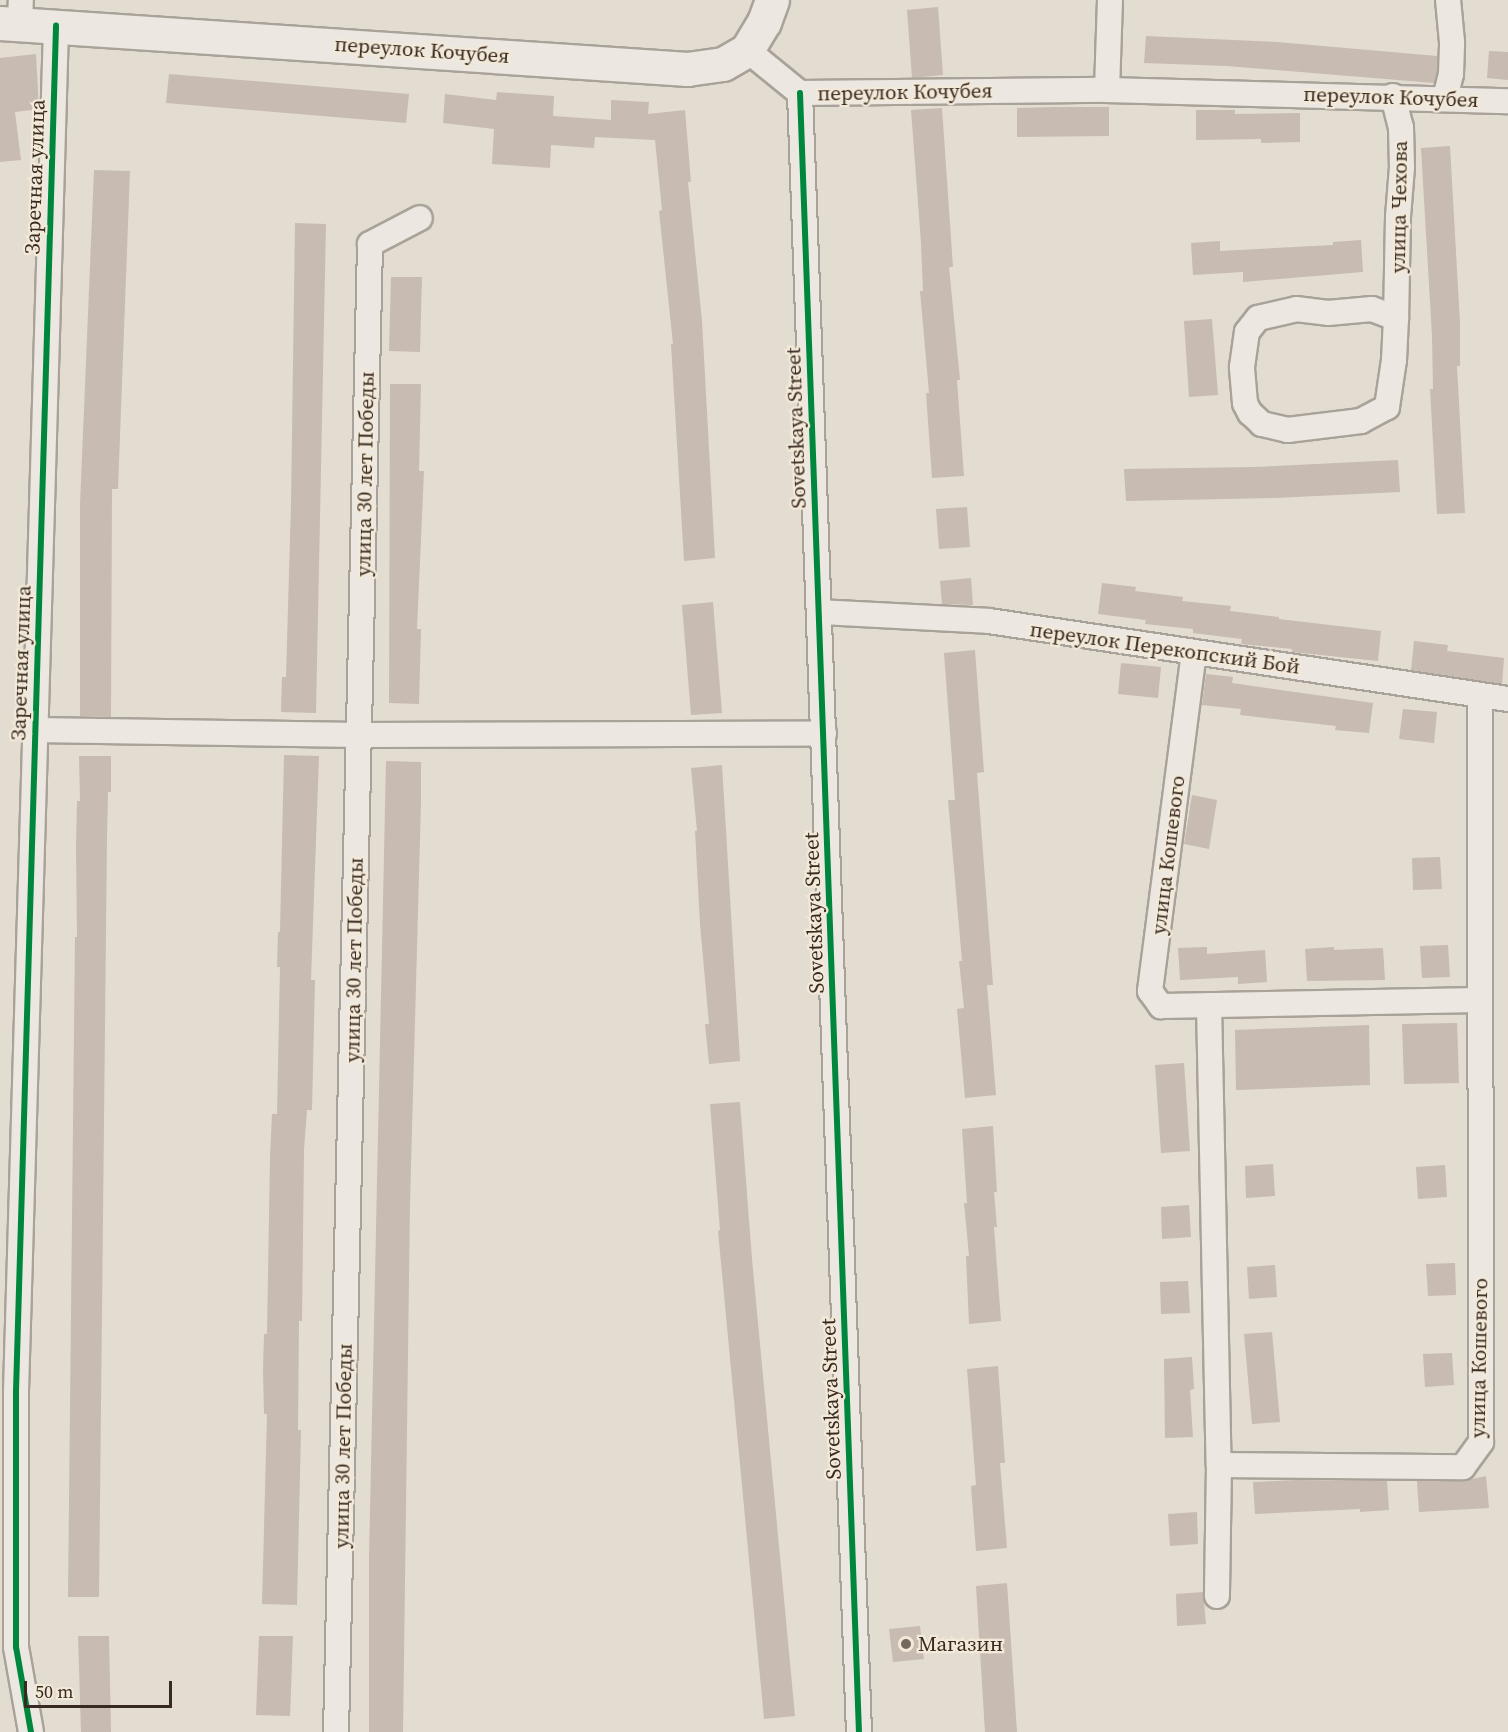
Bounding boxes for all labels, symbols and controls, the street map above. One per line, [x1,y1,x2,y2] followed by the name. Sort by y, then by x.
[334,31,510,69] street label: переулок Кочубея
[817,78,993,106] street label: переулок Кочубея
[1303,81,1479,113] street label: переулок Кочубея
[20,99,50,255] street label: Заречная улица
[1385,140,1413,274] street label: улица Чехова
[781,347,811,509] street label: Sovetskaya Street
[351,371,379,577] street label: улица 30 лет Победы
[6,585,36,741] street label: Заречная улица
[1028,617,1302,679] street label: переулок Перекопский Бой
[1146,774,1190,936] street label: улица Кошевого
[799,832,829,994] street label: Sovetskaya Street
[340,857,368,1063] street label: улица 30 лет Победы
[1465,1278,1493,1438] street label: улица Кошевого
[816,1318,846,1480] street label: Sovetskaya Street
[329,1343,357,1549] street label: улица 30 лет Победы
[918,1631,1003,1657] place label: Магазин
[899,1637,913,1651] marker: Магазин
[27,1669,176,1707] scale bar
[35,1679,73,1704] text: 50 m

